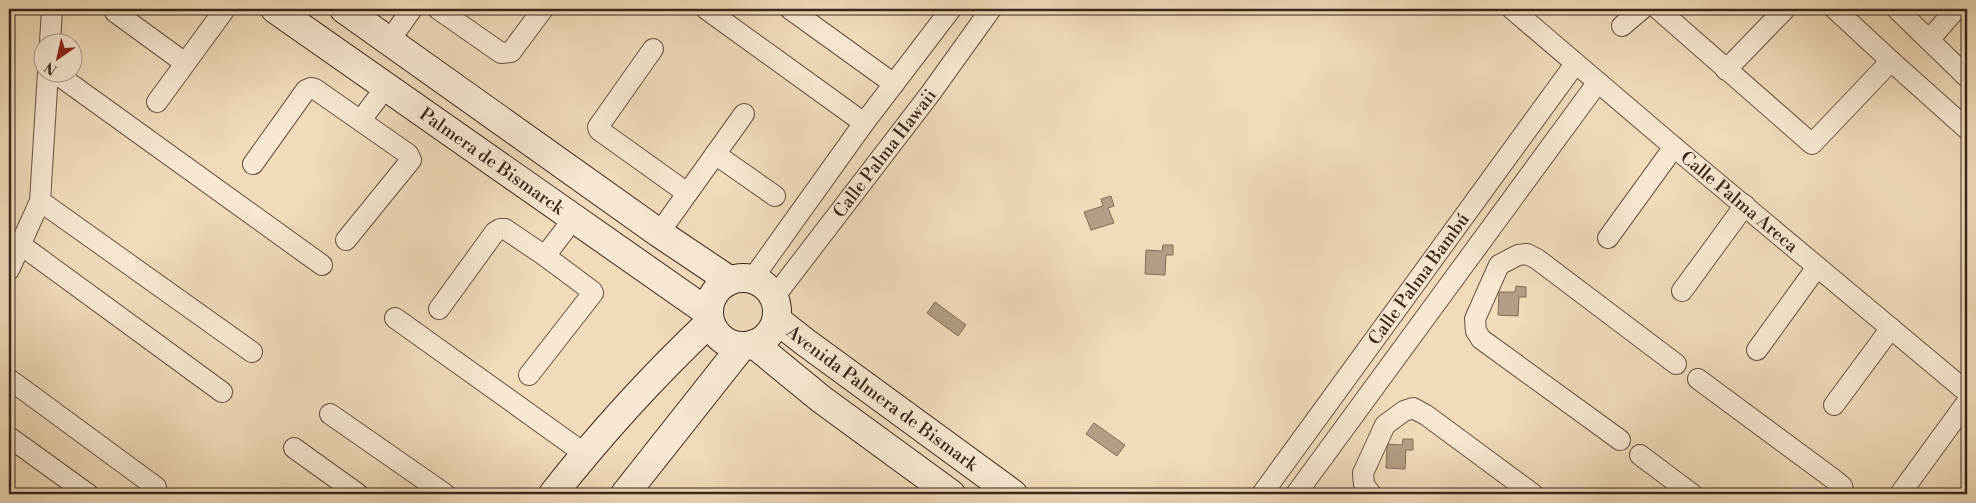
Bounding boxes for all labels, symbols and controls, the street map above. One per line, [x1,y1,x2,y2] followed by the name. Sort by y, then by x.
[32,32,82,82] north arrow
[42,57,61,79] text: N
[828,85,942,223] street label: Calle Palma Hawaii
[415,103,570,221] street label: Palmera de Bismarck
[1675,146,1803,258] street label: Calle Palma Areca
[1363,208,1475,350] street label: Calle Palma Bambú
[781,320,983,477] street label: Avenida Palmera de Bismark

